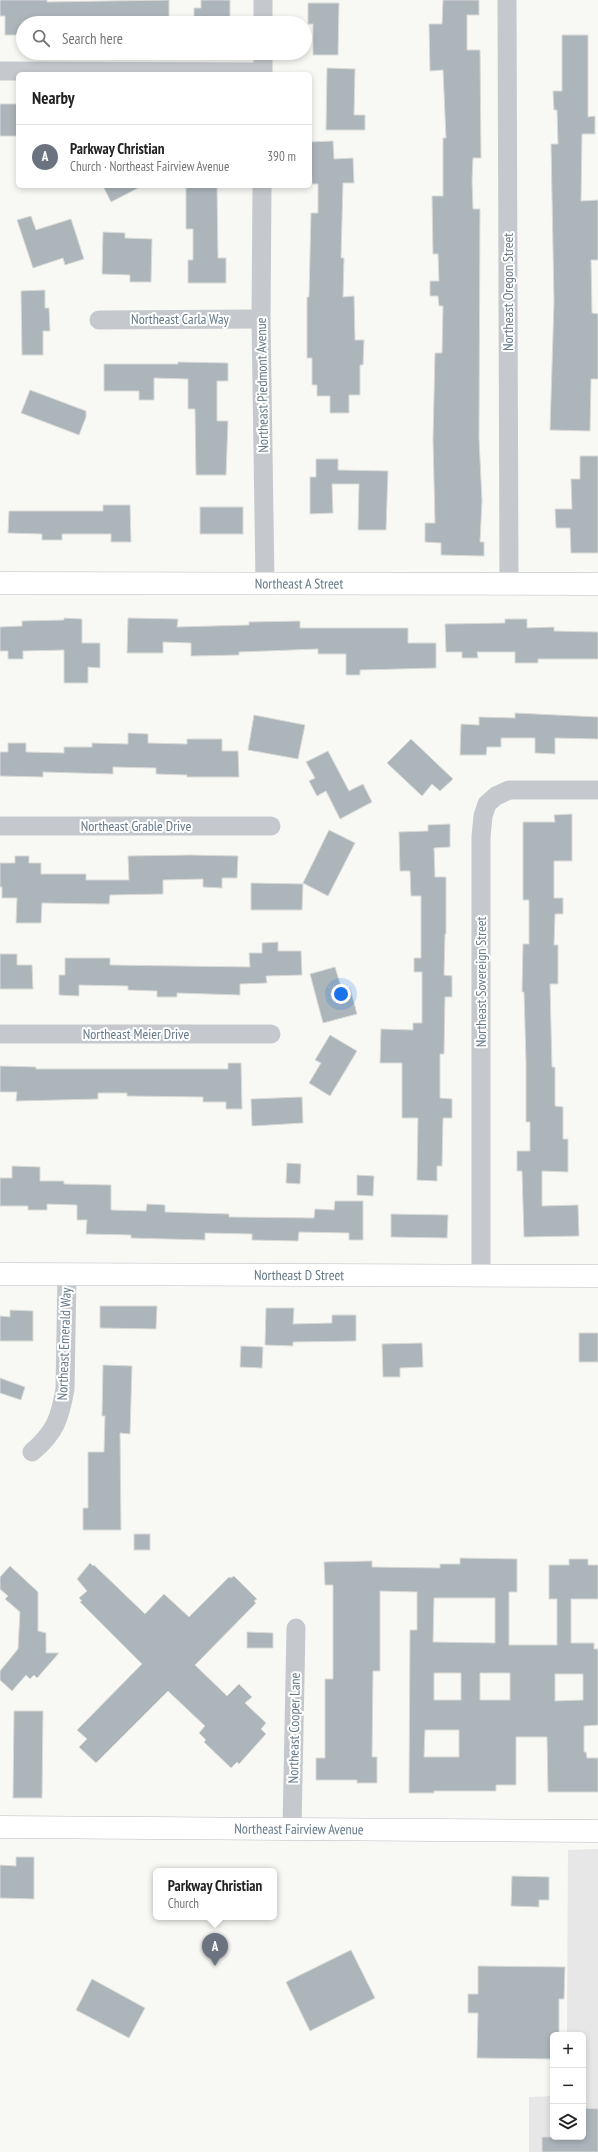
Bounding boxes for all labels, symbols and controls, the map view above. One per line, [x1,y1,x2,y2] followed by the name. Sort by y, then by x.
[16,16,312,60] search box
[30,27,52,49] icon: search
[62,29,123,48] text: Search here
[32,87,75,109] text: Nearby
[70,139,164,158] text: Parkway Christian
[42,148,48,165] text: A
[267,148,296,165] text: 390 m
[70,158,229,175] text: Church · Northeast Fairview Avenue
[499,233,517,351] street label: Northeast Oregon Street
[131,310,230,328] street label: Northeast Carla Way
[252,317,272,453] street label: Northeast Piedmont Avenue
[255,574,343,593] street label: Northeast A Street
[81,817,191,835] street label: Northeast Grable Drive
[472,917,490,1047] street label: Northeast Sovereign Street
[331,984,351,1004] your location
[83,1025,189,1043] street label: Northeast Meier Drive
[254,1266,344,1284] street label: Northeast D Street
[53,1287,75,1401] street label: Northeast Emerald Way
[284,1672,304,1783] street label: Northeast Cooper Lane
[234,1820,364,1838] street label: Northeast Fairview Avenue
[153,1868,277,1920] popup
[168,1876,262,1895] text: Parkway Christian
[168,1895,199,1912] text: Church
[202,1933,228,1966] pin: A
[550,2032,586,2140] map controls
[550,2032,586,2068] button: +
[550,2068,586,2104] button: −
[550,2104,586,2140] button: layers

